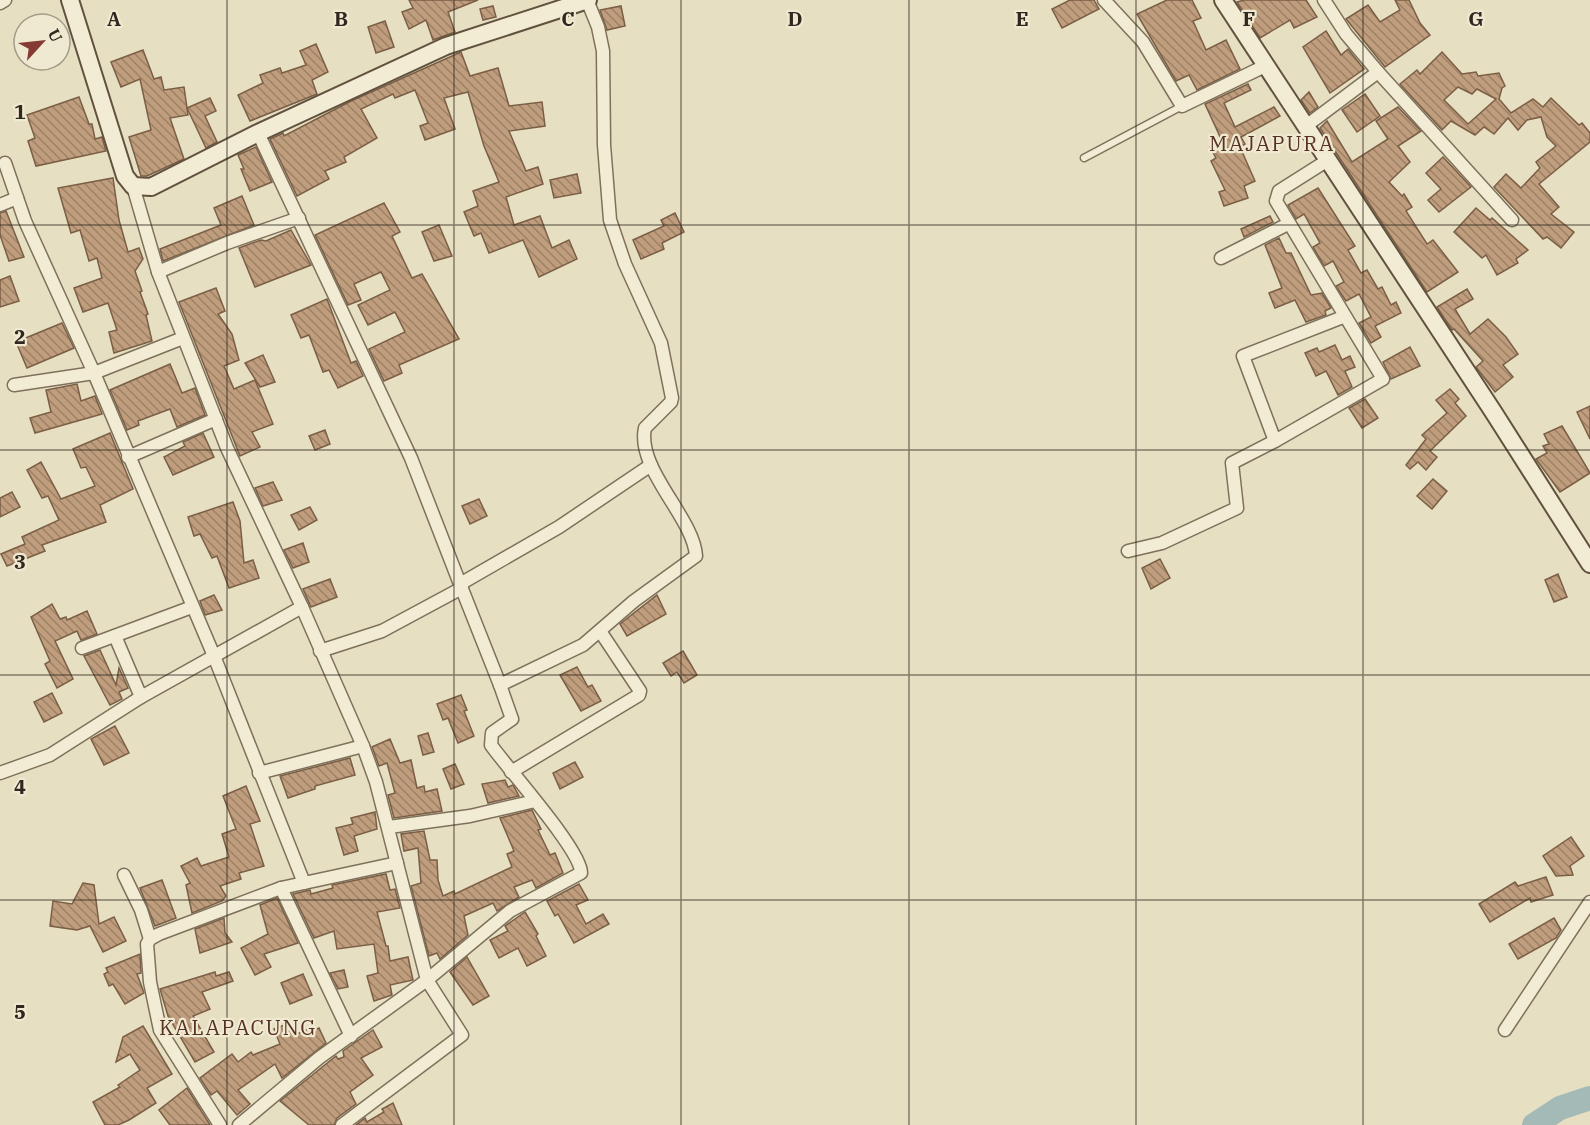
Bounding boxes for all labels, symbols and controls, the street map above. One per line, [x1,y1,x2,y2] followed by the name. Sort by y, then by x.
[107,5,121,32] text: A
[334,5,348,32] text: B
[561,5,575,32] text: C
[787,5,803,32] text: D
[1015,5,1029,32] text: E
[1243,5,1255,32] text: F
[1468,5,1484,32] text: G
[12,12,72,72] north arrow
[44,25,67,45] text: U
[14,98,26,125] text: 1
[1209,129,1335,157] district label: MAJAPURA
[14,323,26,350] text: 2
[14,548,26,575] text: 3
[14,773,26,800] text: 4
[14,998,26,1025] text: 5
[159,1013,317,1041] district label: KALAPACUNG

